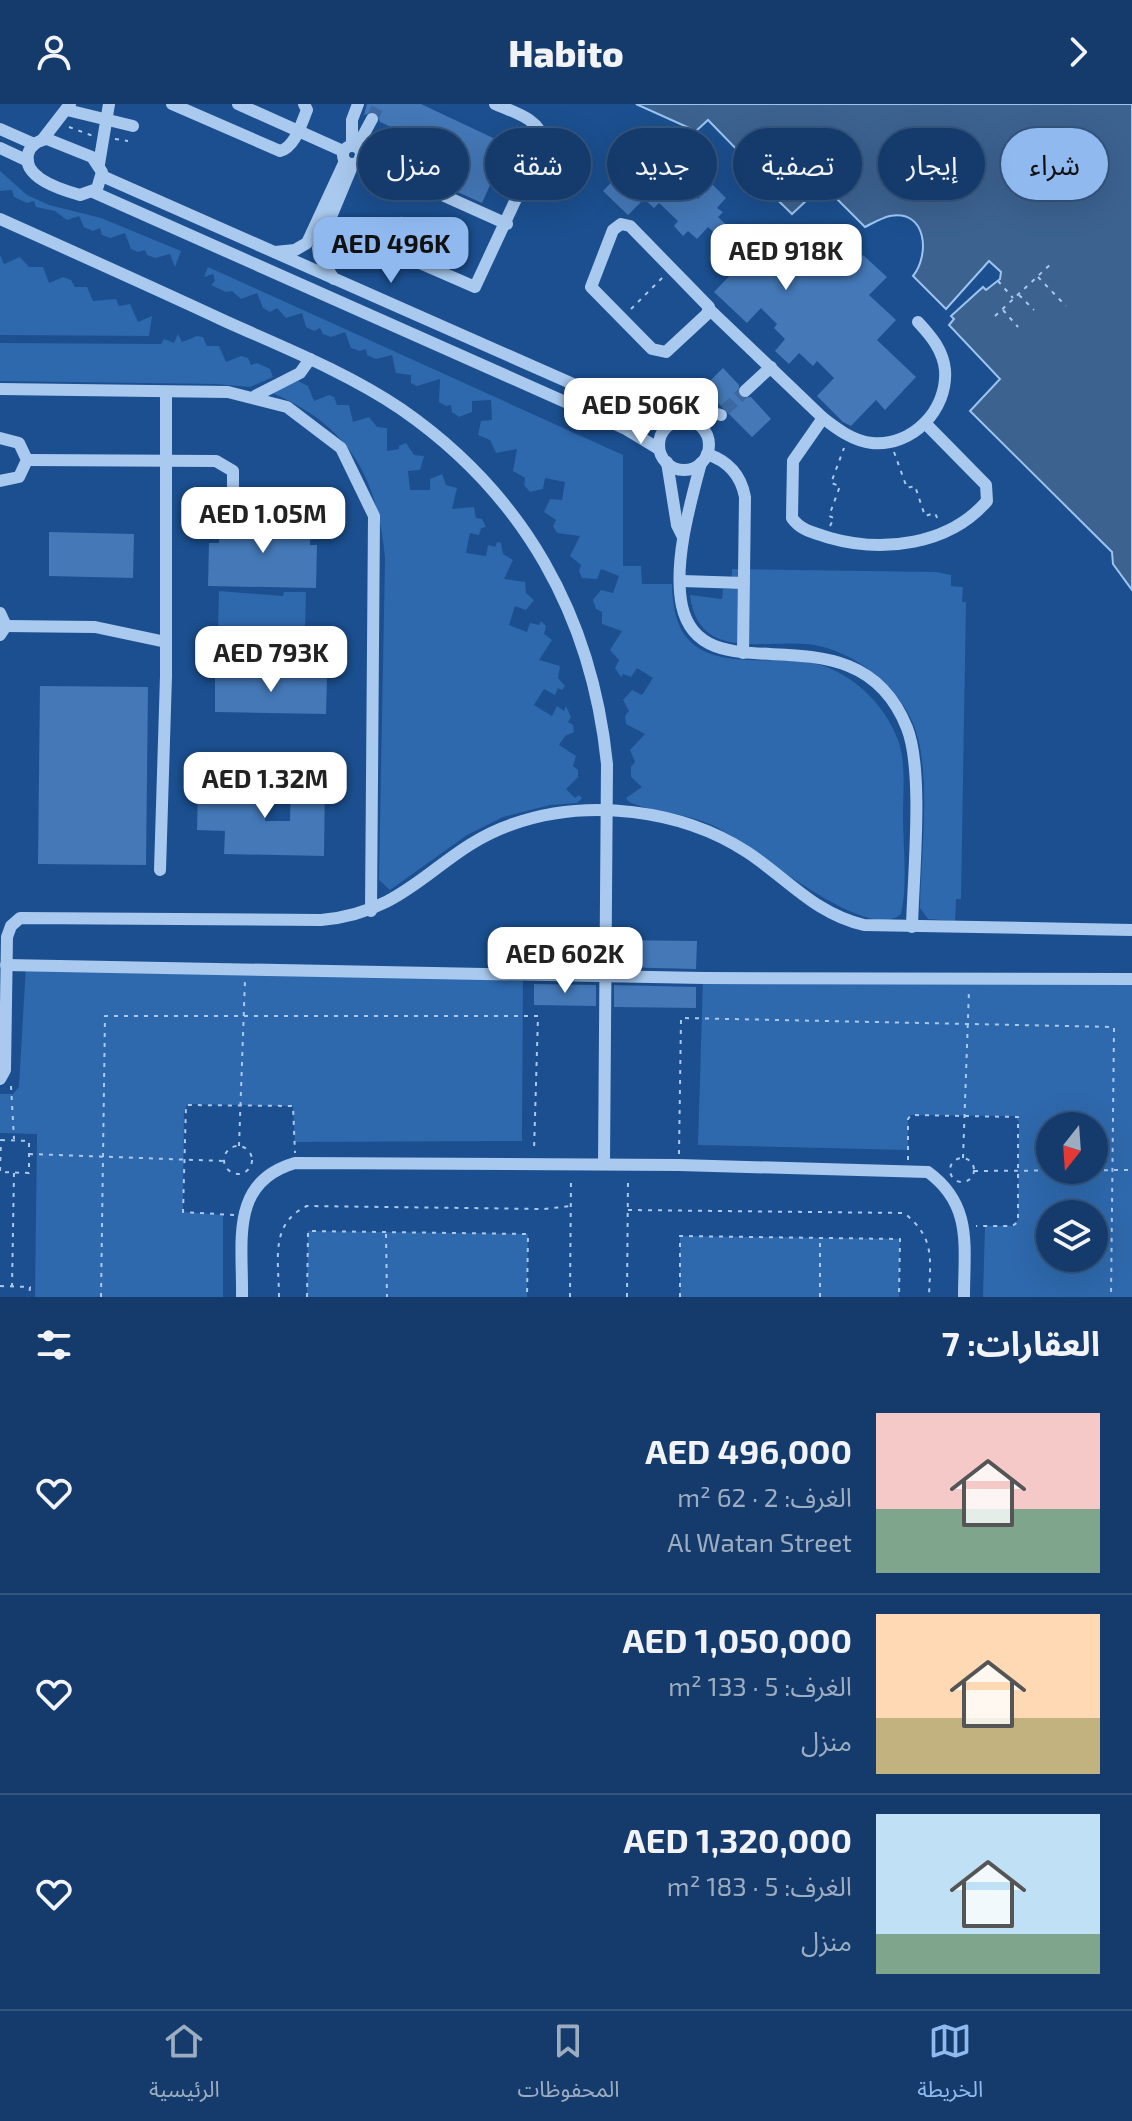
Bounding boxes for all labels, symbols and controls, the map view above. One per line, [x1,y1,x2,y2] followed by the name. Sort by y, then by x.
[32,30,76,74] icon: person
[1056,30,1100,74] icon: forward
[508,31,624,74] text: Habito
[358,128,469,200] chip: منزل
[485,128,591,200] chip: شقة
[607,128,717,200] chip: جديد
[733,128,862,200] chip: تصفية
[878,128,985,200] chip: إيجار
[1001,128,1108,200] chip: شراء
[308,217,474,285] pin: AED 496K
[703,224,869,292] pin: AED 918K
[331,227,451,258] text: AED 496K
[729,234,843,265] text: AED 918K
[558,378,724,446] pin: AED 506K
[582,388,700,419] text: AED 506K
[171,487,355,555] pin: AED 1.05M
[199,497,327,528] text: AED 1.05M
[188,626,354,694] pin: AED 793K
[213,636,329,667] text: AED 793K
[173,752,357,820] pin: AED 1.32M
[202,762,328,793] text: AED 1.32M
[482,927,648,995] pin: AED 602K
[506,937,624,968] text: AED 602K
[1036,1112,1108,1184] north arrow
[1036,1112,1108,1272] map controls
[1036,1200,1108,1272] button: layers
[942,1322,1100,1363] text: العقارات: 7
[32,1323,76,1367] icon: filters
[645,1430,852,1471] text: AED 496,000
[940,1445,1036,1541] icon: home
[32,1471,76,1515] icon: heart
[677,1481,852,1512] text: الغرف: 2 · 62 m²
[667,1526,852,1557] text: Al Watan Street
[622,1619,852,1660] text: AED 1,050,000
[940,1646,1036,1742] icon: home
[668,1670,852,1701] text: الغرف: 5 · 133 m²
[32,1672,76,1716] icon: heart
[801,1725,852,1756] text: منزل
[624,1819,852,1860] text: AED 1,320,000
[940,1846,1036,1942] icon: home
[667,1870,852,1901] text: الغرف: 5 · 183 m²
[32,1872,76,1916] icon: heart
[801,1925,852,1956] text: منزل
[149,2019,220,2113] tab: الرئيسية
[517,2019,619,2113] tab: المحفوظات
[917,2019,983,2113] tab: الخريطة

